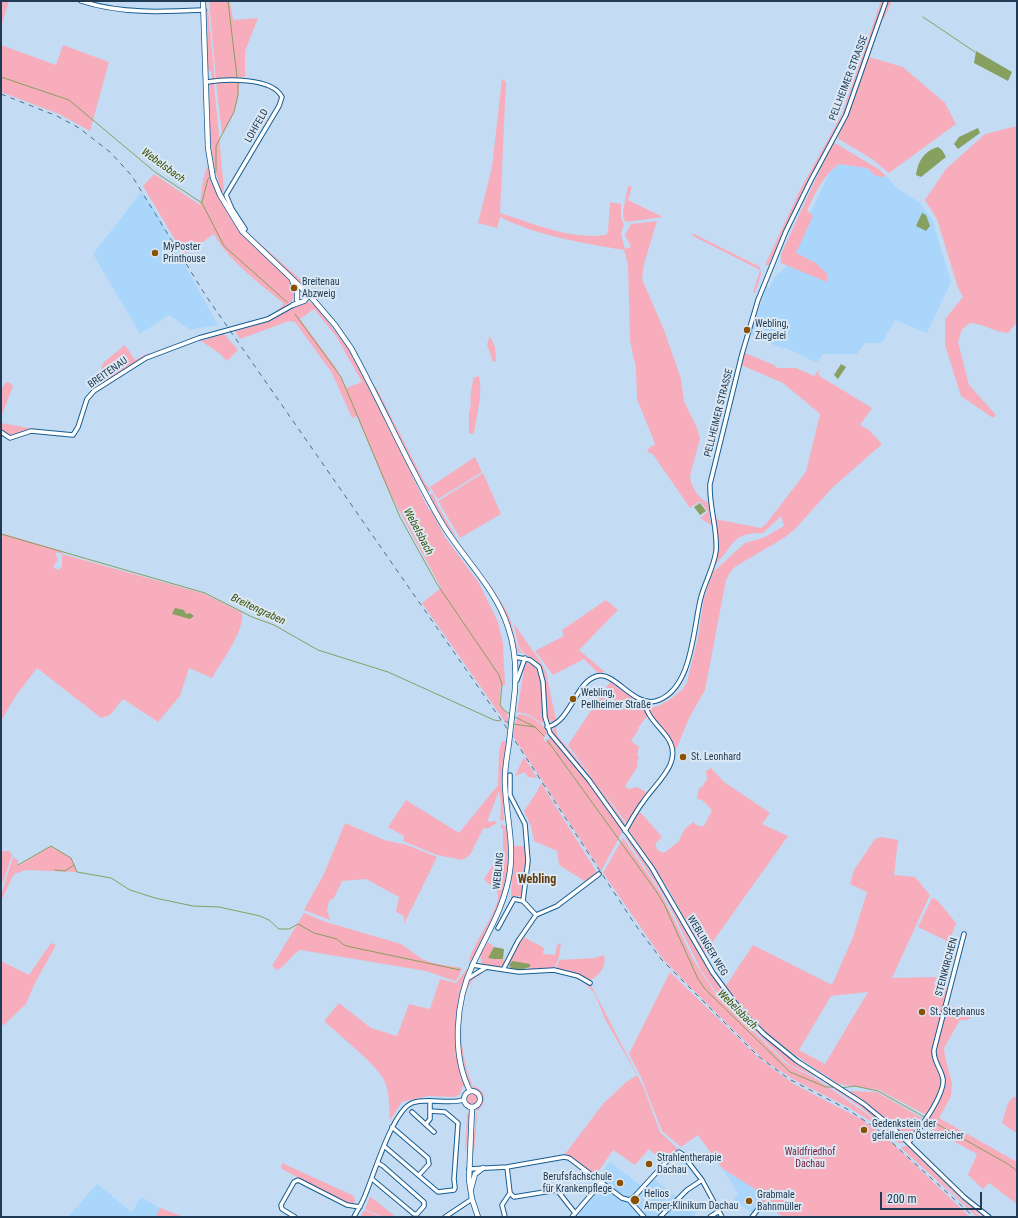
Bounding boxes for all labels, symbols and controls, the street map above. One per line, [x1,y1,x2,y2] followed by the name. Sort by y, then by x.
[827,34,871,122] street label: PELLHEIMER STRASSE
[243,107,271,145] street label: LOHFELD
[138,146,188,186] water label: Webelsbach
[163,241,206,264] place label: MyPoster Printhouse
[150,248,160,258] marker: MyPoster Printhouse
[302,276,340,300] place label: Breitenau Abzweig
[289,283,299,293] marker: Breitenau Abzweig
[755,318,788,342] place label: Webling, Ziegelei
[742,325,752,335] marker: Webling, Ziegelei
[86,355,130,391] street label: BREITENAU
[702,368,736,458] street label: PELLHEIMER STRASSE
[400,506,436,558] water label: Webelsbach
[229,592,287,628] water label: Breitengraben
[581,687,651,710] place label: Webling, Pellheimer Straße
[568,694,578,704] marker: Webling, Pellheimer Straße
[691,751,741,763] place label: St. Leonhard
[678,752,688,762] marker: St. Leonhard
[491,852,507,890] street label: WEBLING
[518,873,556,887] district label: Webling
[684,914,730,978] street label: WEBLINGER WEG
[933,936,961,998] street label: STEINKIRCHEN
[714,987,760,1033] water label: Webelsbach
[930,1006,985,1018] place label: St. Stephanus
[917,1007,927,1017] marker: St. Stephanus
[872,1118,964,1142] place label: Gedenkstein der gefallenen Österreicher
[859,1125,869,1135] marker: Gedenkstein der gefallenen Österreicher
[785,1146,835,1170] park label: Waldfriedhof Dachau
[657,1152,721,1176] place label: Strahlentherapie Dachau
[644,1159,654,1169] marker: Strahlentherapie Dachau
[542,1171,612,1194] place label: Berufsfachschule für Krankenpflege
[615,1178,625,1188] marker: Berufsfachschule für Krankenpflege
[882,1184,984,1210] scale bar
[644,1188,738,1212] place label: Helios Amper-Klinikum Dachau
[757,1189,802,1212] place label: Grabmale Bahnmüller
[887,1192,917,1206] text: 200 m
[629,1194,641,1206] marker: Helios Amper-Klinikum Dachau
[744,1196,754,1206] marker: Grabmale Bahnmüller

